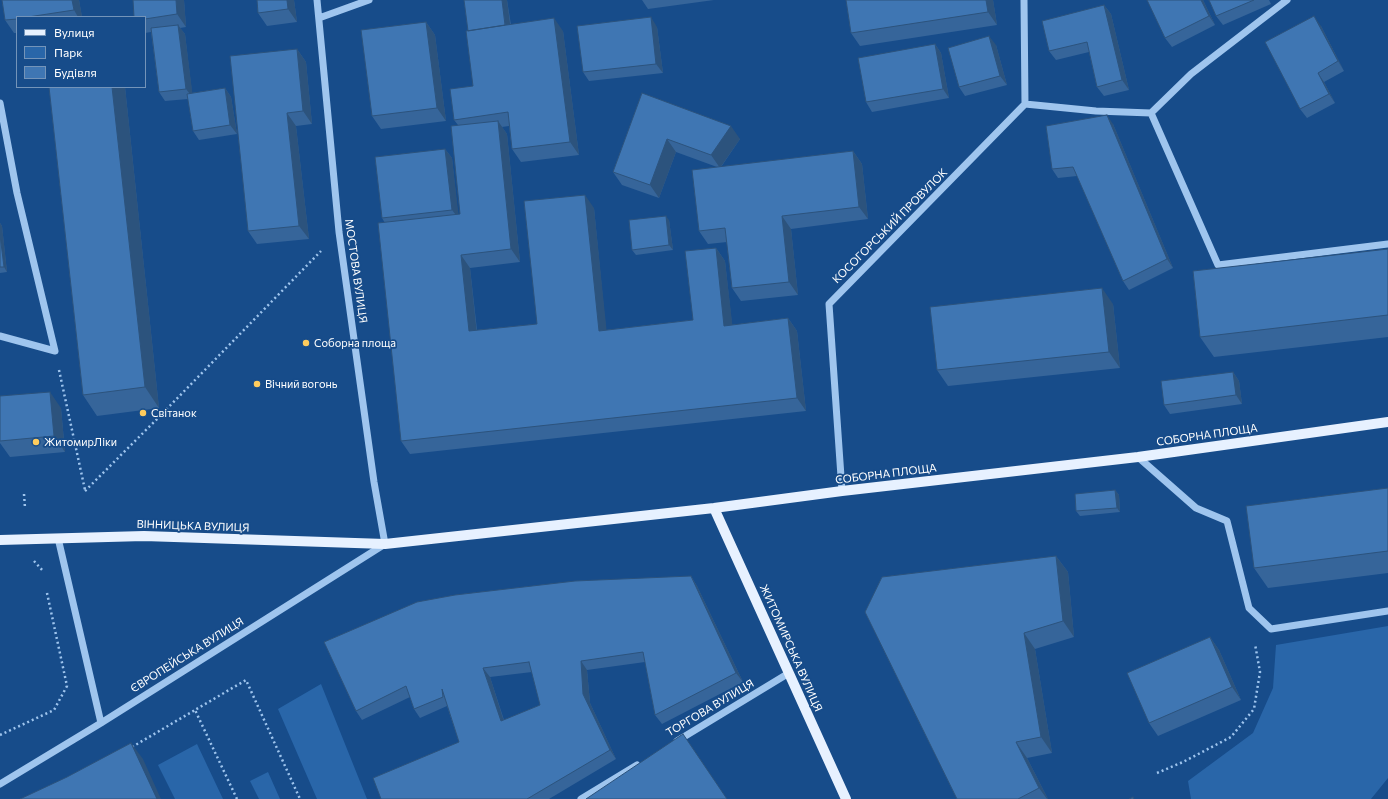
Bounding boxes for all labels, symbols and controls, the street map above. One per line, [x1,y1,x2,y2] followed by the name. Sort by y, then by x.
[16,16,146,88] legend
[54,25,95,39] text: Вулиця
[54,45,83,59] text: Парк
[54,65,97,79] text: Будівля
[830,166,950,286] street label: КОСОГОРСЬКИЙ ПРОВУЛОК
[342,218,370,324] street label: МОСТОВА ВУЛИЦЯ
[314,336,396,350] place label: Соборна площа
[301,338,311,348] marker: Соборна площа
[265,377,337,391] place label: Вічний вогонь
[252,379,262,389] marker: Вічний вогонь
[151,406,197,420] place label: Світанок
[138,408,148,418] marker: Світанок
[1156,421,1258,449] street label: СОБОРНА ПЛОЩА
[44,435,117,449] place label: ЖитомирЛіки
[31,437,41,447] marker: ЖитомирЛіки
[835,461,937,487] street label: СОБОРНА ПЛОЩА
[136,517,250,535] street label: ВІННИЦЬКА ВУЛИЦЯ
[757,582,825,714] street label: ЖИТОМИРСЬКА ВУЛИЦЯ
[128,615,246,695] street label: ЄВРОПЕЙСЬКА ВУЛИЦЯ
[664,677,756,739] street label: ТОРГОВА ВУЛИЦЯ

